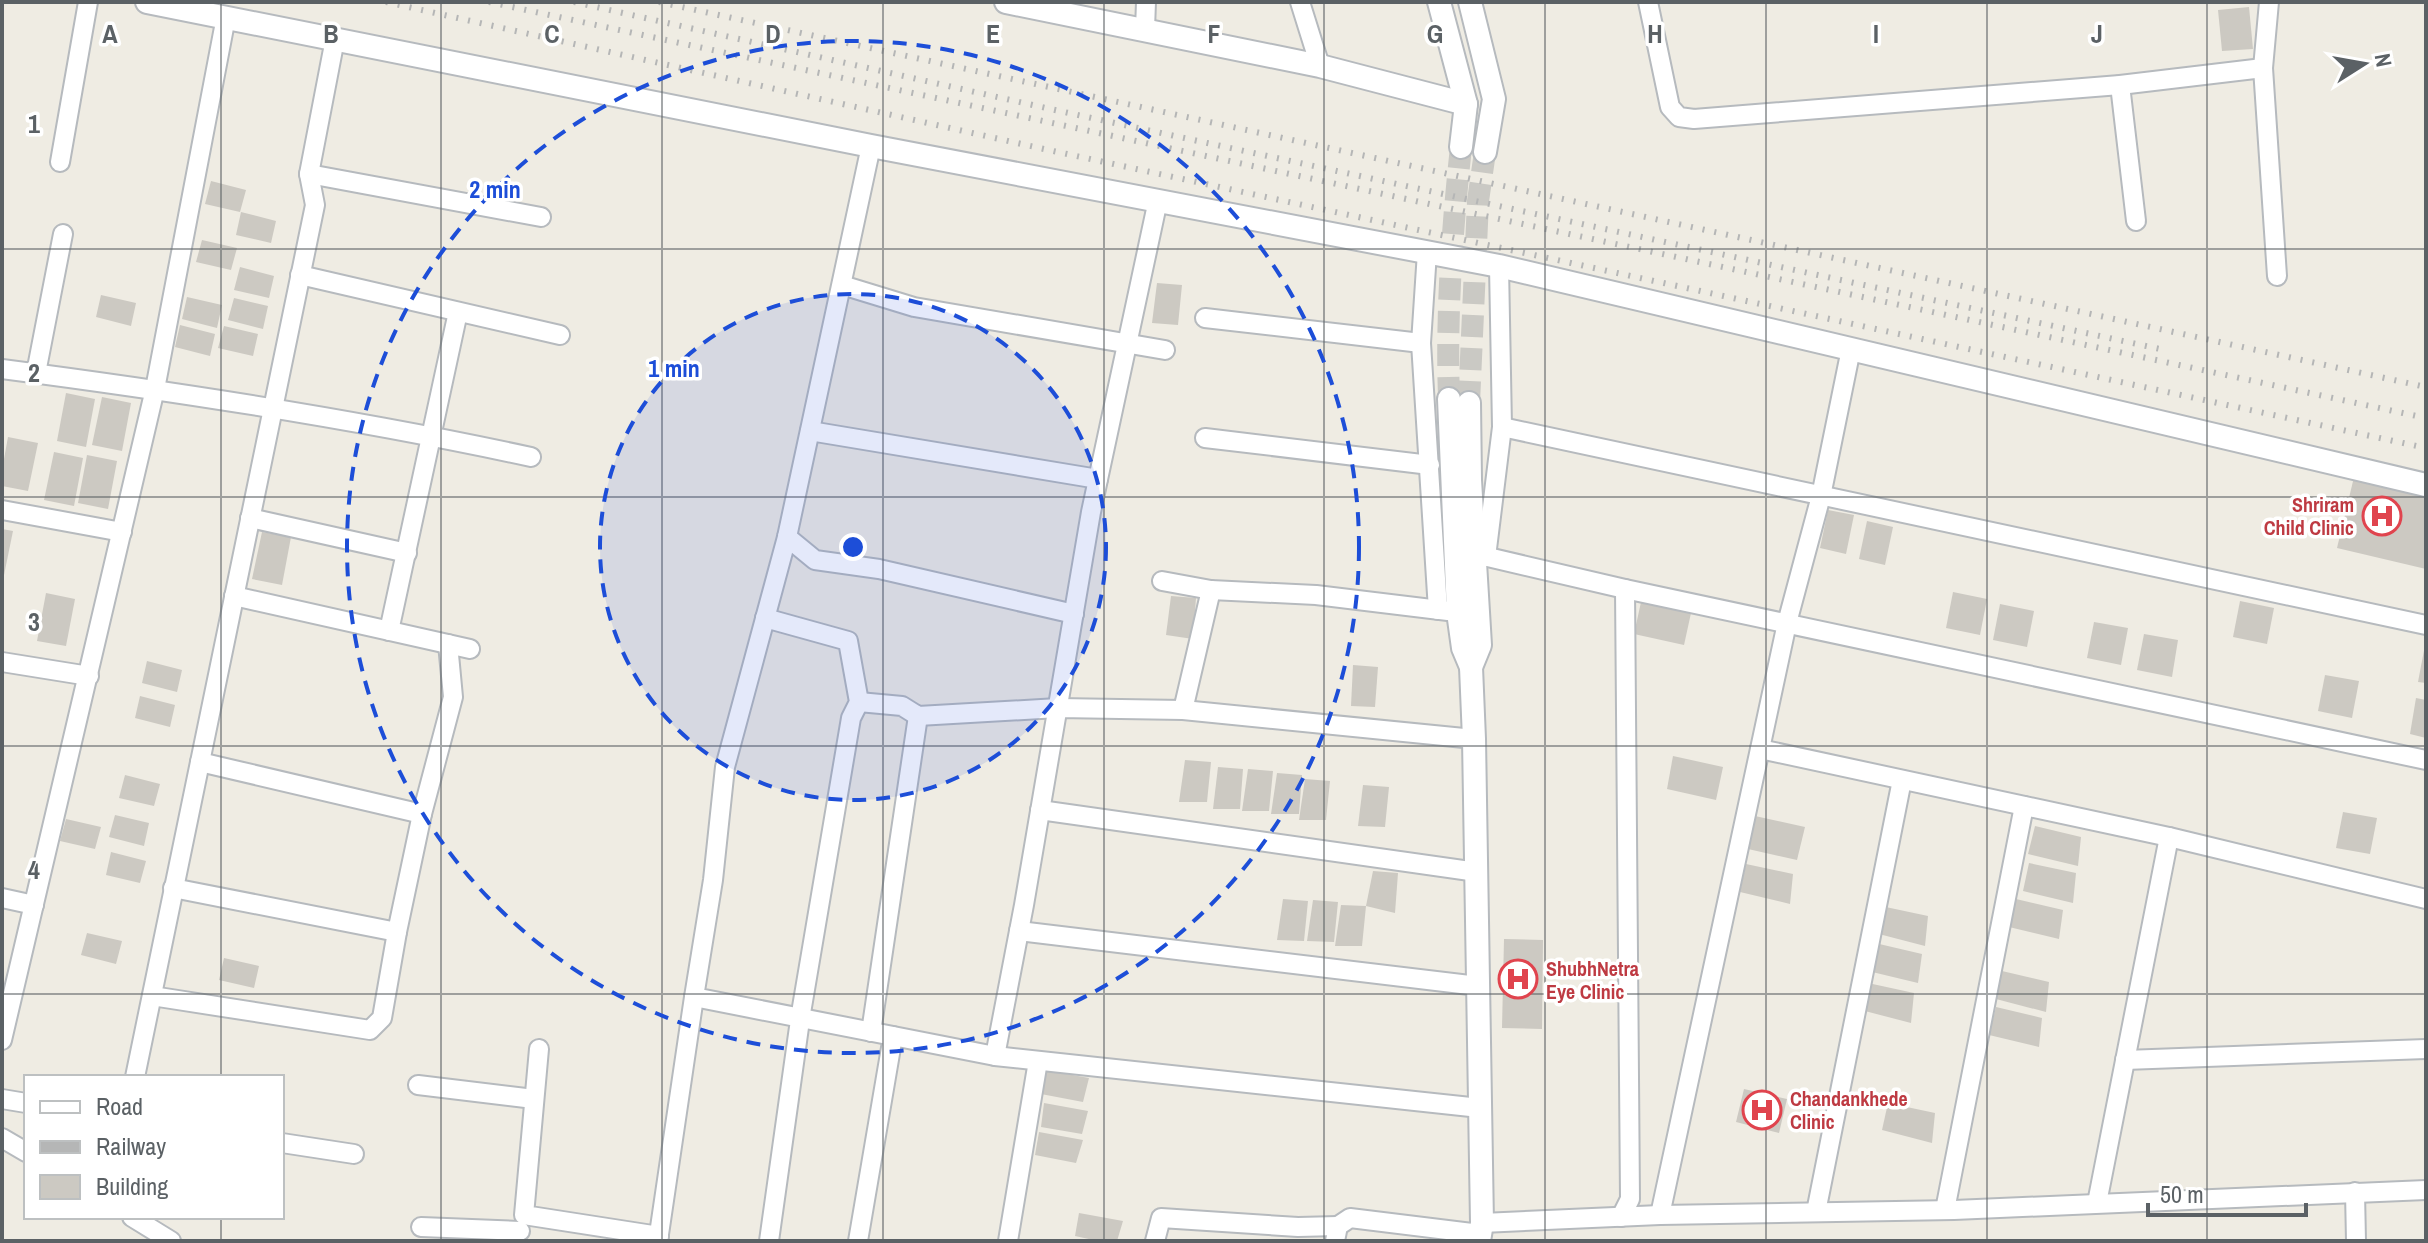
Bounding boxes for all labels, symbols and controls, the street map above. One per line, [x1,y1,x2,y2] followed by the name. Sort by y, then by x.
[102,16,118,51] text: A
[323,16,339,51] text: B
[544,16,560,51] text: C
[765,16,781,51] text: D
[986,16,1000,51] text: E
[1207,16,1221,51] text: F
[1427,16,1443,51] text: G
[1647,16,1663,51] text: H
[1873,16,1879,51] text: I
[2091,16,2103,51] text: J
[2324,24,2404,104] north arrow
[2368,51,2400,69] text: N
[28,106,40,141] text: 1
[469,173,521,205] text: 2 min
[648,352,700,384] text: 1 min
[28,355,40,390] text: 2
[2264,491,2354,541] place label: Shriram Child Clinic
[2361,495,2403,537] hospital icon: Shriram Child Clinic
[839,533,867,561] centre of rings
[28,604,40,639] text: 3
[28,852,40,887] text: 4
[1546,955,1639,1005] place label: ShubhNetra Eye Clinic
[1497,958,1539,1000] hospital icon: ShubhNetra Eye Clinic
[24,1075,284,1219] legend
[1790,1085,1908,1135] place label: Chandankhede Clinic
[1741,1089,1783,1131] hospital icon: Chandankhede Clinic
[96,1090,143,1122] text: Road
[96,1130,166,1162] text: Railway
[2148,1167,2306,1217] scale bar
[96,1170,168,1202] text: Building
[2160,1178,2204,1210] text: 50 m

